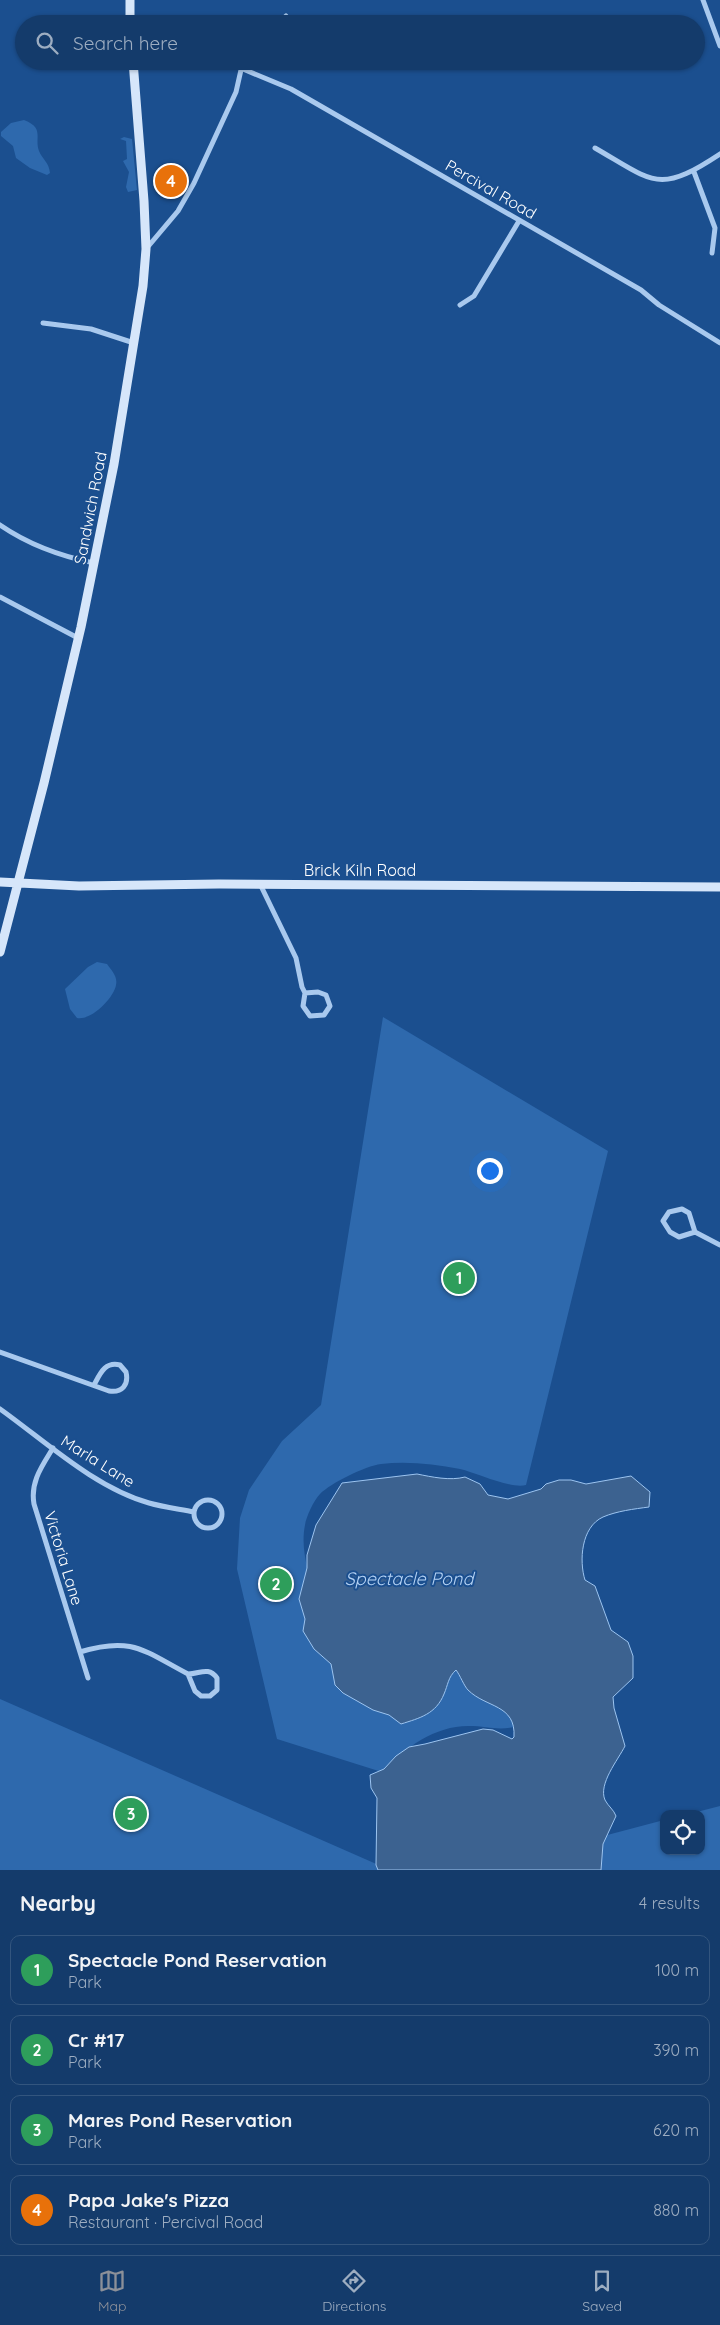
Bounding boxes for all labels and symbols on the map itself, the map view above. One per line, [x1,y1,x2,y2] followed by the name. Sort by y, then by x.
[442,155,540,223] street label: Percival Road
[155,162,187,200] pin: 4
[69,450,111,566] street label: Sandwich Road
[304,860,416,880] street label: Brick Kiln Road
[477,1158,503,1184] your location
[443,1259,475,1297] pin: 1
[57,1430,139,1492] street label: Marla Lane
[40,1508,88,1608] street label: Victoria Lane
[260,1565,292,1603] pin: 2
[345,1567,475,1590] water label: Spectacle Pond
[115,1795,147,1833] pin: 3

